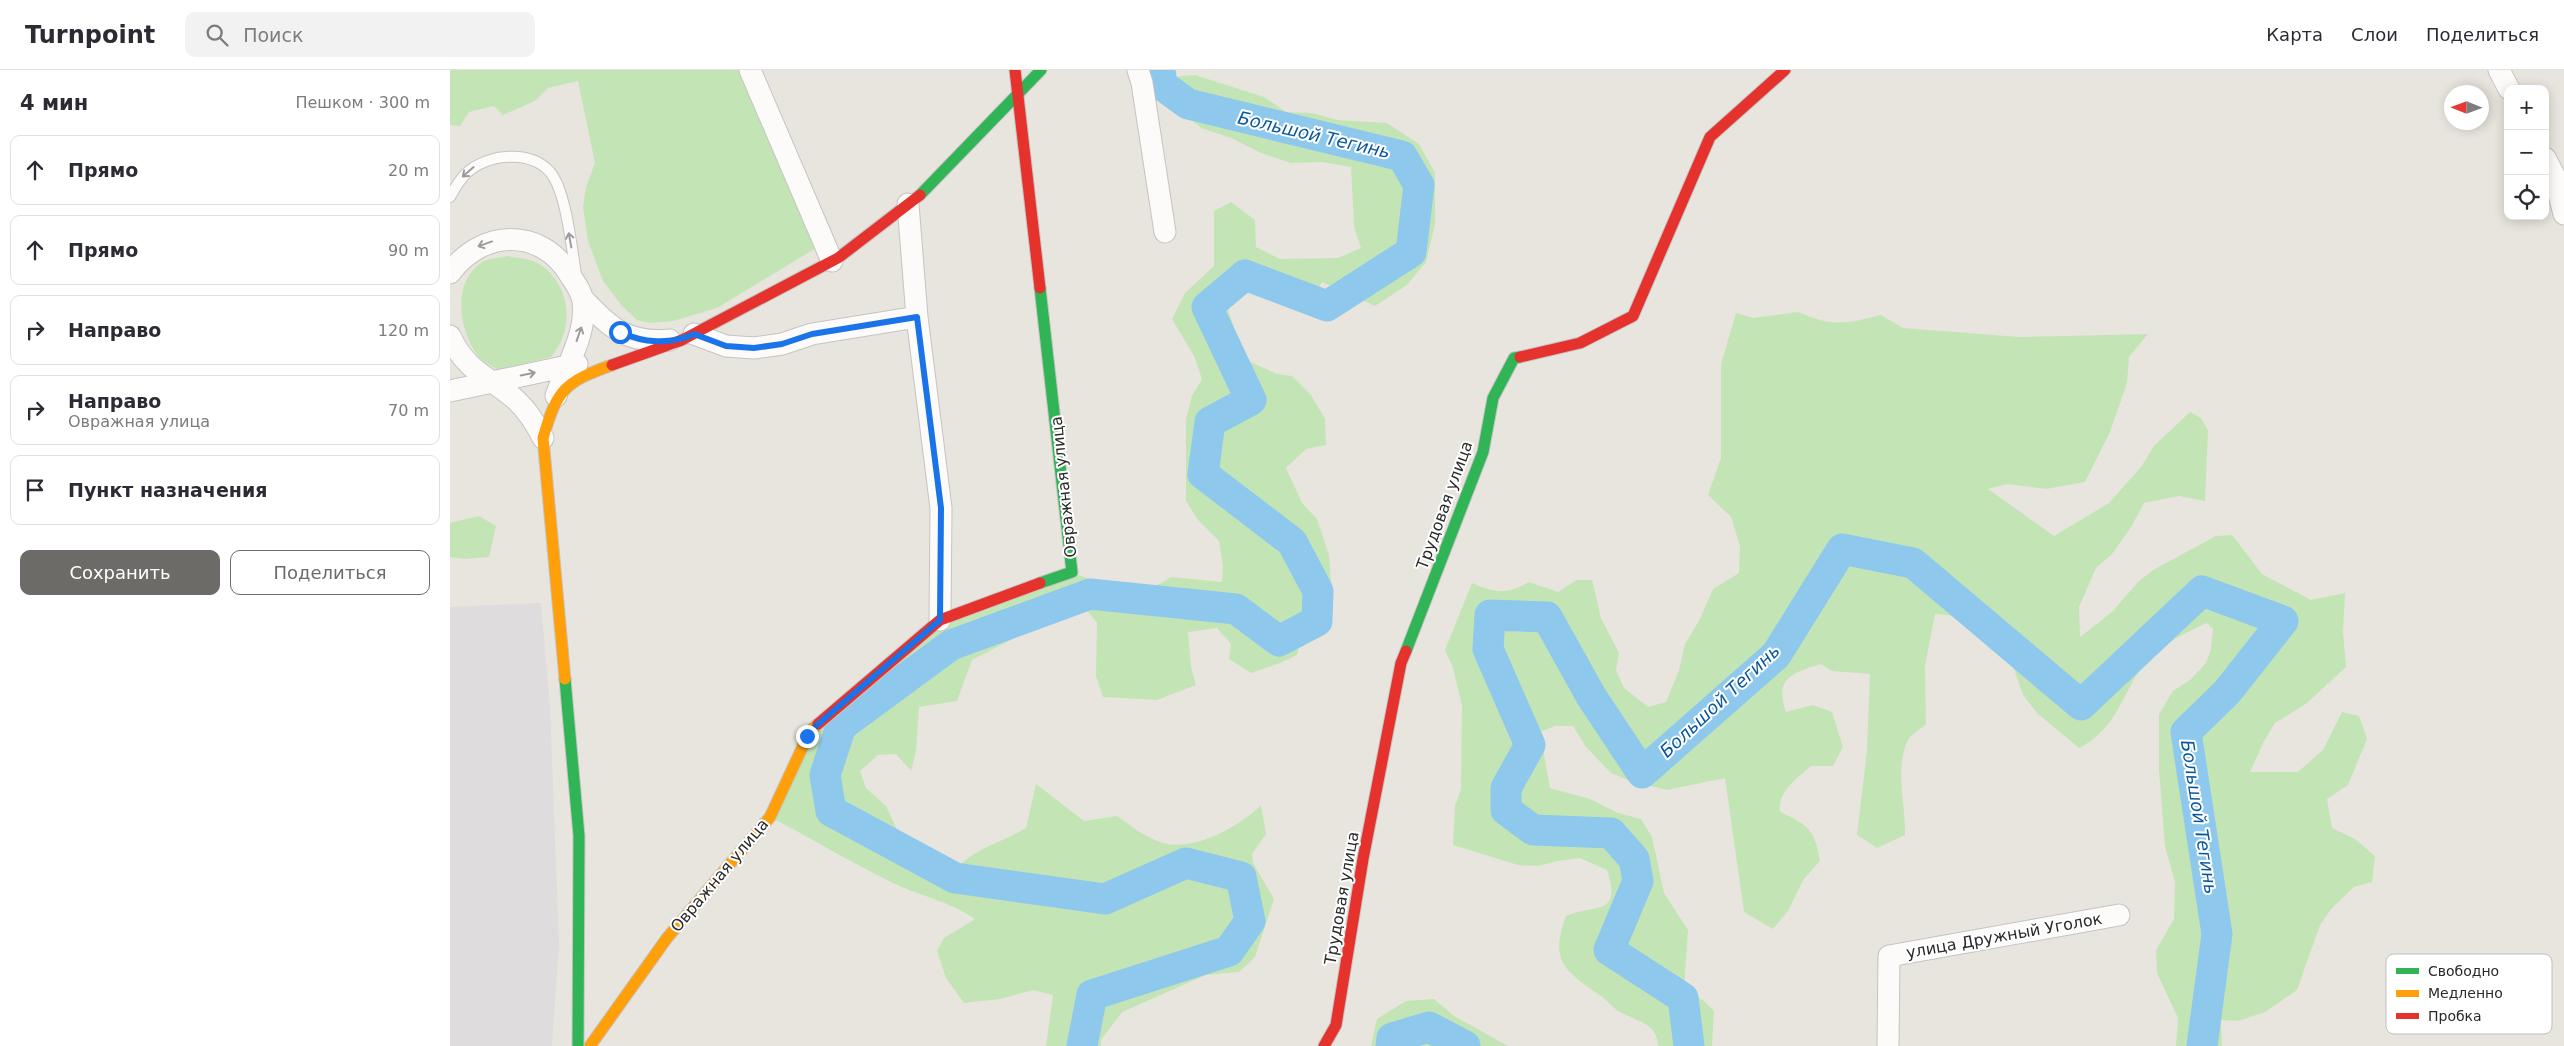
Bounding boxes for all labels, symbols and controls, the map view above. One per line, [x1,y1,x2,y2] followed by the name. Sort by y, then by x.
[185,12,535,57] search box
[25,21,155,49] text: Turnpoint
[203,21,231,49] icon: search
[243,24,303,46] text: Поиск
[2266,24,2323,45] text: Карта
[2351,24,2398,45] text: Слои
[2426,24,2539,45] text: Поделиться
[2444,85,2489,130] north arrow
[2504,85,2549,220] map controls
[2504,85,2549,130] button: +
[20,91,88,115] text: 4 мин
[295,93,430,112] text: Пешком · 300 m
[1236,107,1392,162] water label: Большой Тегинь
[2504,130,2549,175] button: −
[21,156,49,184] icon: ahead
[68,159,138,181] text: Прямо
[388,161,429,180] text: 20 m
[462,166,475,177] one-way arrow
[2504,175,2549,220] button: locate
[565,233,575,249] one-way arrow
[21,236,49,264] icon: ahead
[68,239,138,261] text: Прямо
[478,240,493,249] one-way arrow
[388,241,429,260] text: 90 m
[21,316,49,344] icon: right
[68,319,161,341] text: Направо
[378,321,429,340] text: 120 m
[609,321,632,344] route start
[575,327,584,342] one-way arrow
[519,368,535,378] one-way arrow
[68,390,161,412] text: Направо
[21,396,49,424] icon: right
[388,401,429,420] text: 70 m
[68,412,210,431] text: Овражная улица
[1047,415,1080,559] street label: Овражная улица
[1412,438,1476,573] street label: Трудовая улица
[21,476,49,504] icon: arrive
[68,479,267,501] text: Пункт назначения
[20,550,220,595] button: Сохранить
[230,550,430,595] button: Поделиться
[1655,640,1784,762] water label: Большой Тегинь
[796,725,819,748] route end
[2177,738,2222,896] water label: Большой Тегинь
[666,815,772,936] street label: Овражная улица
[1320,830,1363,967] street label: Трудовая улица
[1905,909,2104,962] street label: улица Дружный Уголок
[2386,954,2552,1034] legend
[2428,963,2499,979] text: Свободно
[2428,985,2503,1001] text: Медленно
[2428,1008,2482,1024] text: Пробка

